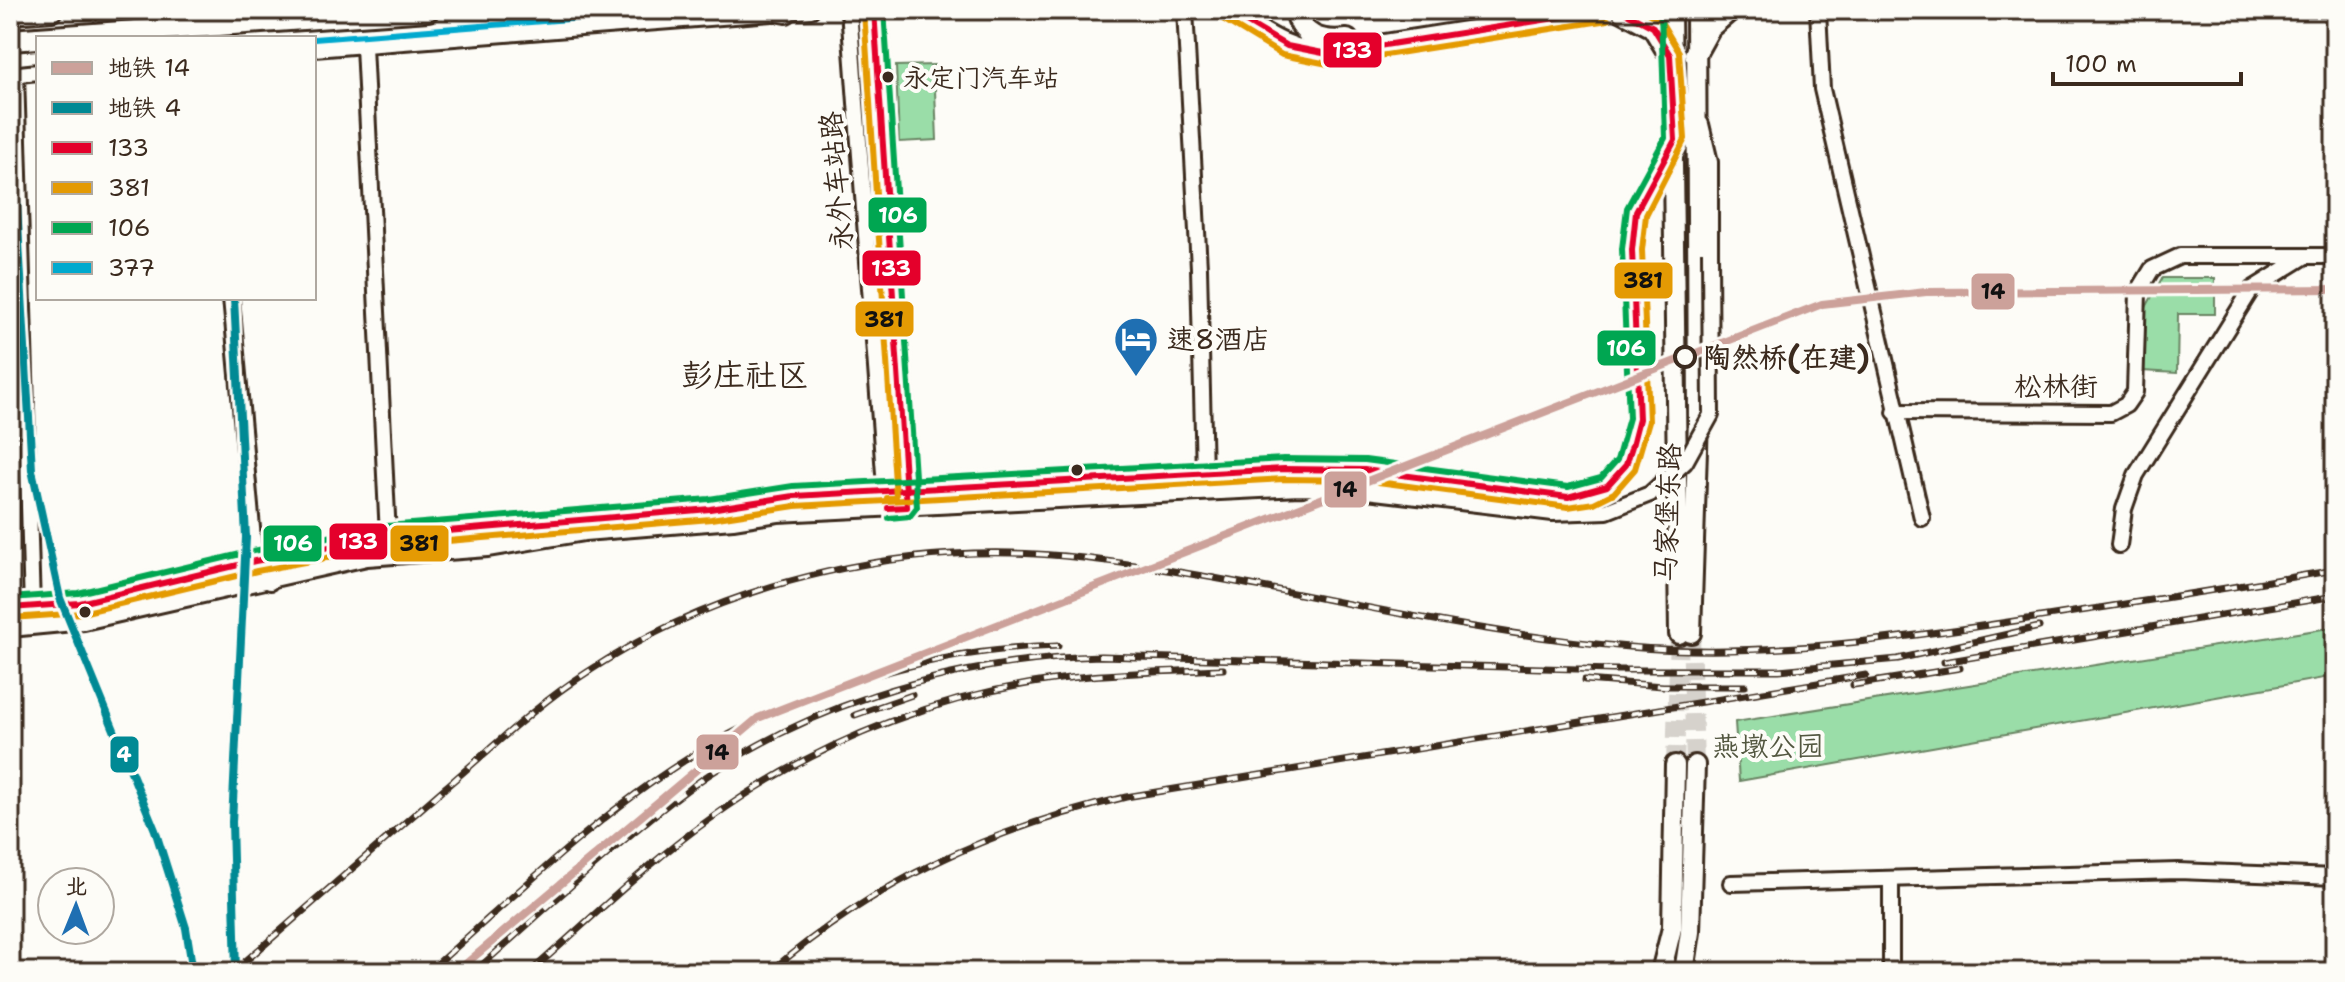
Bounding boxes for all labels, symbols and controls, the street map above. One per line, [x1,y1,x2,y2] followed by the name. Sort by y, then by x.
[1322,31,1383,69] line badge: 133
[36,36,316,300] legend
[1332,36,1372,65] text: 133
[2053,36,2241,86] scale bar
[2065,48,2137,80] text: 100 m
[108,52,190,84] text: 地铁 14
[903,60,1059,95] place label: 永定门汽车站
[880,69,896,85] marker: 永定门汽车站
[108,92,181,124] text: 地铁 4
[811,110,861,252] street label: 永外车站路
[108,132,149,164] text: 133
[108,172,150,204] text: 381
[867,196,928,234] line badge: 106
[878,201,918,230] text: 106
[108,212,151,244] text: 106
[861,249,922,287] line badge: 133
[108,252,155,284] text: 377
[871,254,911,283] text: 133
[1613,261,1674,300] line badge: 381
[1623,266,1663,295] text: 381
[1970,272,2016,311] line badge: 14
[1981,277,2006,306] text: 14
[854,300,915,338] line badge: 381
[864,305,904,334] text: 381
[1112,315,1160,378] hotel icon: 速8酒店
[1167,320,1271,358] place label: 速8酒店
[1596,329,1657,367] line badge: 106
[1606,334,1646,363] text: 106
[1703,338,1870,376] place label: 陶然桥(在建)
[1674,346,1696,368] marker: 陶然桥(在建)
[681,353,809,396] district label: 彭庄社区
[2014,367,2098,405] street label: 松林街
[1646,442,1688,584] street label: 马家堡东路
[1069,462,1085,478] unlabelled marker
[1323,470,1368,509] line badge: 14
[1333,475,1358,504] text: 14
[328,522,389,561] line badge: 133
[262,524,323,563] line badge: 106
[389,524,450,563] line badge: 381
[338,527,378,556] text: 133
[273,529,313,558] text: 106
[399,529,439,558] text: 381
[77,604,93,620] unlabelled marker
[1712,727,1824,765] park label: 燕墩公园
[695,733,740,771] line badge: 14
[109,735,140,774] line badge: 4
[705,738,730,767] text: 14
[116,740,132,769] text: 4
[36,866,116,946] north arrow
[65,872,88,901] text: 北

